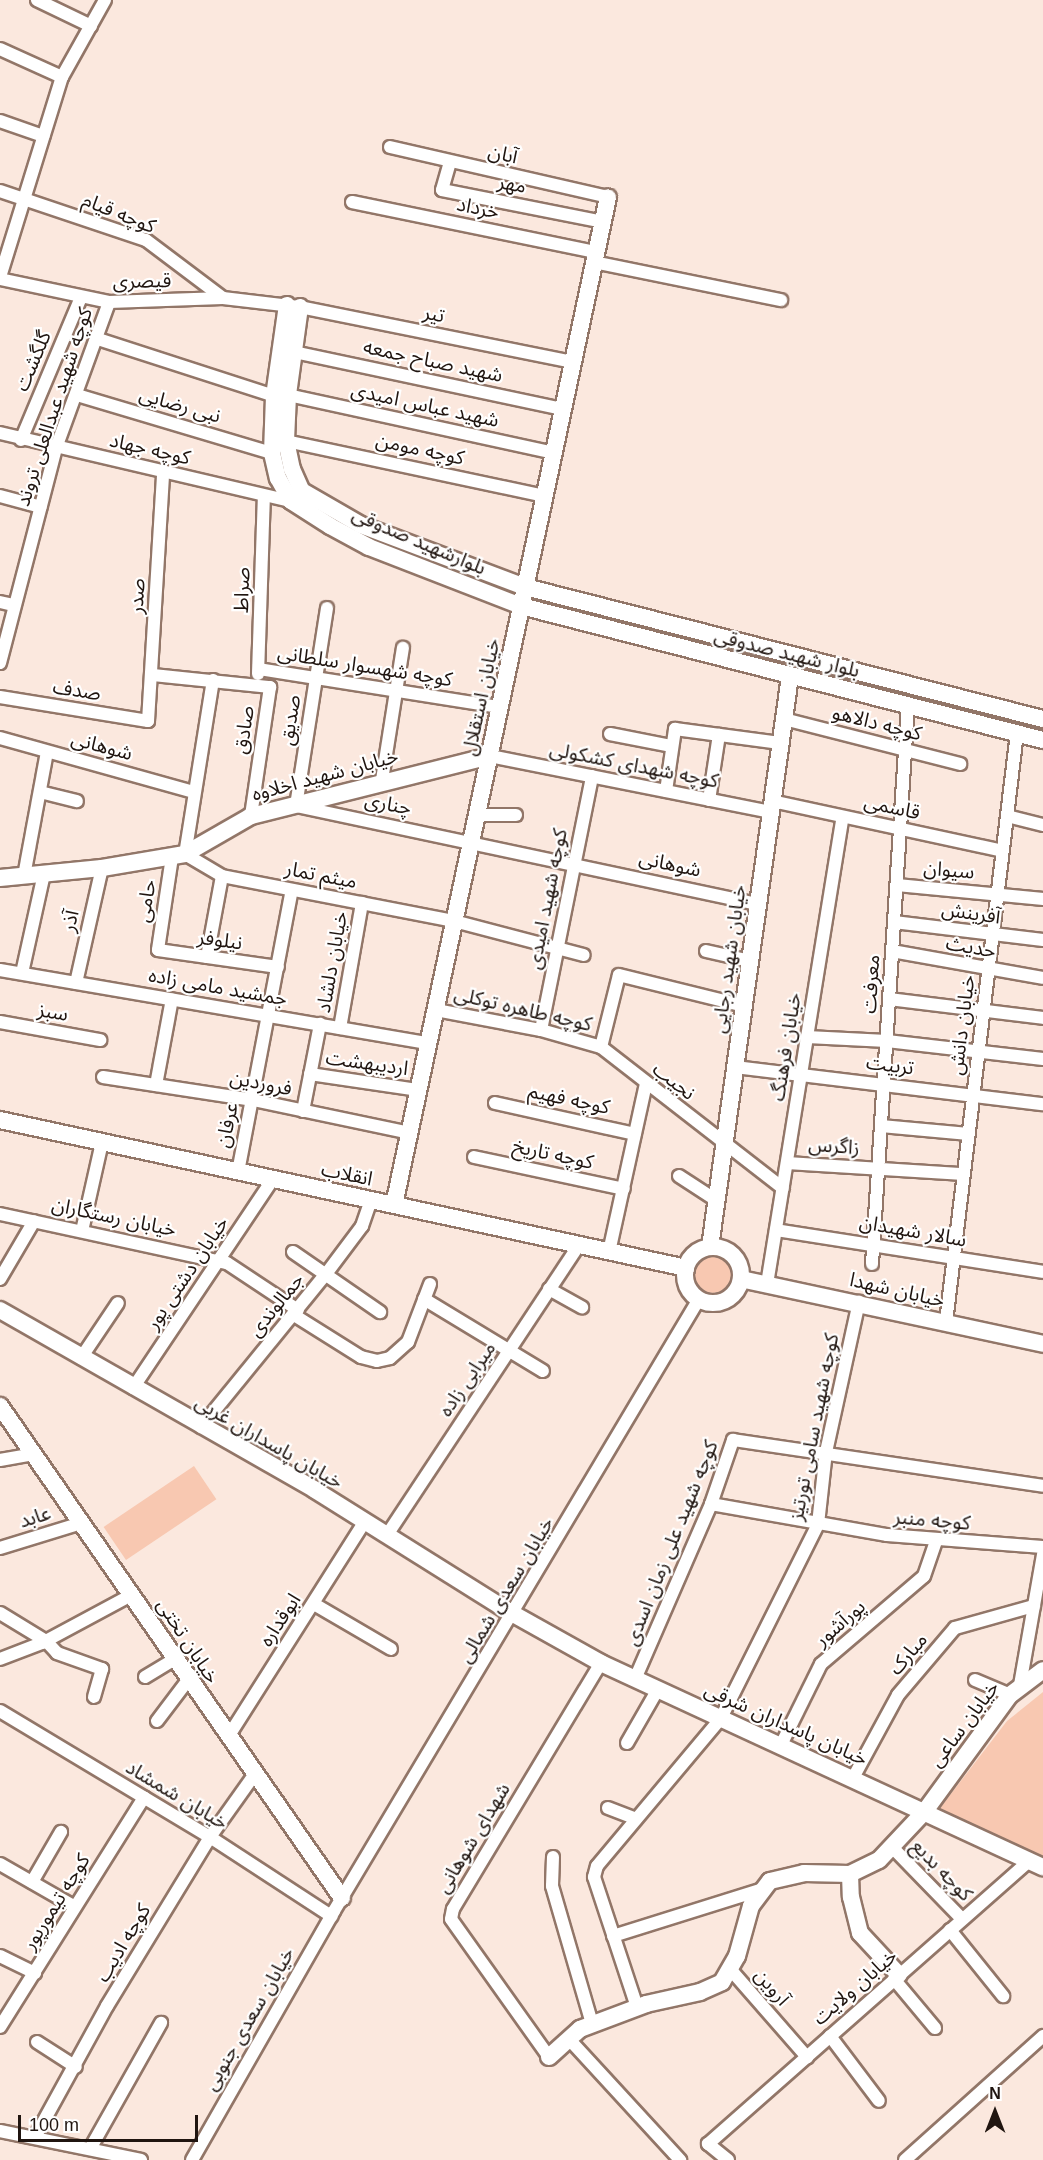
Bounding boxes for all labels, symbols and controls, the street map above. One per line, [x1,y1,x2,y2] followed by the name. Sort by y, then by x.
[486,139,520,169] street label: آبان
[496,169,528,199] street label: مهر
[79,188,159,238] street label: کوچه قیام
[455,192,501,224] street label: خرداد
[113,268,171,294] street label: قیصری
[421,300,447,328] street label: تیر
[11,305,97,509] street label: کوچه شهید عبدالعلی تروند
[10,327,56,395] street label: گلگشت
[361,334,505,388] street label: شهید صباح جمعه
[349,378,501,432] street label: شهید عباس امیدی
[136,382,224,428] street label: نبی رضایی
[107,428,193,470] street label: کوچه جهاد
[374,428,466,470] street label: کوچه مومن
[348,502,490,580] street label: بلوارشهید صدوقی
[229,567,255,613] street label: صراط
[124,577,150,615] street label: صدر
[712,623,862,683] street label: بلوار شهید صدوقی
[457,636,505,758] street label: خیابان استقلال
[276,640,454,692] street label: کوچه شهسوار سلطانی
[51,674,103,706] street label: صدف
[274,693,306,747] street label: صدیق
[830,700,924,746] street label: کوچه دالاهو
[229,704,259,756] street label: صادق
[69,726,135,766] street label: شوهانی
[548,737,720,793] street label: کوچه شهدای کشکولی
[249,744,401,806] street label: خیابان شهید اخلاوه
[363,788,413,820] street label: چناری
[862,789,922,825] street label: قاسمی
[522,827,572,971] street label: کوچه شهید امیدی
[637,846,703,882] street label: شوهانی
[283,856,359,894] street label: میثم تمار
[923,856,975,884] street label: سیوان
[131,878,161,924] street label: حامی
[707,883,751,1035] street label: خیابان شهید رجایی
[940,897,1002,929] street label: آفرینش
[56,908,84,934] street label: آذر
[311,909,353,1015] street label: خیابان دلشاد
[196,925,244,955] street label: نیلوفر
[944,931,998,963] street label: حدیث
[857,954,885,1014] street label: معرفت
[147,963,289,1011] street label: جمشید مامی زاده
[944,974,980,1076] street label: خیابان دانش
[452,981,594,1037] street label: کوچه طاهره توکلی
[766,991,806,1103] street label: خیابان فرهنگ
[36,998,70,1026] street label: سبز
[324,1045,410,1081] street label: اردیبهشت
[865,1050,915,1080] street label: تربیت
[648,1057,700,1105] street label: نجیب
[228,1065,294,1101] street label: فروردین
[526,1079,612,1119] street label: کوچه فهیم
[210,1100,244,1150] street label: عرفان
[808,1132,860,1160] street label: زاگرس
[510,1134,596,1174] street label: کوچه تاریخ
[319,1157,375,1191] street label: انقلاب
[50,1192,178,1242] street label: خیابان رستگاران
[858,1210,968,1252] street label: سالار شهیدان
[140,1212,234,1334] street label: خیابان دشتی پور
[847,1267,947,1313] street label: خیابان شهدا
[243,1268,309,1342] street label: جمالوندی
[784,1331,844,1523] street label: کوچه شهید سامی تورتیز
[433,1337,501,1421] street label: میرابی زاده
[191,1390,347,1494] street label: خیابان پاسداران غربی
[619,1437,723,1649] street label: کوچه شهید علی زمان اسدی
[16,1501,54,1533] street label: عابد
[893,1505,971,1535] street label: کوچه منبر
[453,1513,559,1667] street label: خیابان سعدی شمالی
[254,1589,306,1651] street label: ابوقداره
[152,1594,224,1688] street label: خیابان تختی
[810,1594,870,1652] street label: پورآشور
[884,1628,932,1680] street label: مبارک
[924,1676,1004,1772] street label: خیابان ساعی
[701,1677,871,1771] street label: خیابان پاسداران شرقی
[121,1755,233,1835] street label: خیابان شمشاد
[431,1778,515,1898] street label: شهدای شوهانی
[906,1834,978,1906] street label: کوچه بدیع
[17,1850,95,1954] street label: کوچه تیمورپور
[90,1900,156,1986] street label: کوچه ادیب
[198,1943,300,2095] street label: خیابان سعدی جنوبی
[808,1944,902,2030] street label: خیابان ولایت
[749,1963,795,2011] street label: آروین
[965,2082,1025,2142] north arrow
[989,2085,1001,2102] text: N
[21,2103,201,2141] scale bar
[29,2115,79,2135] text: 100 m

